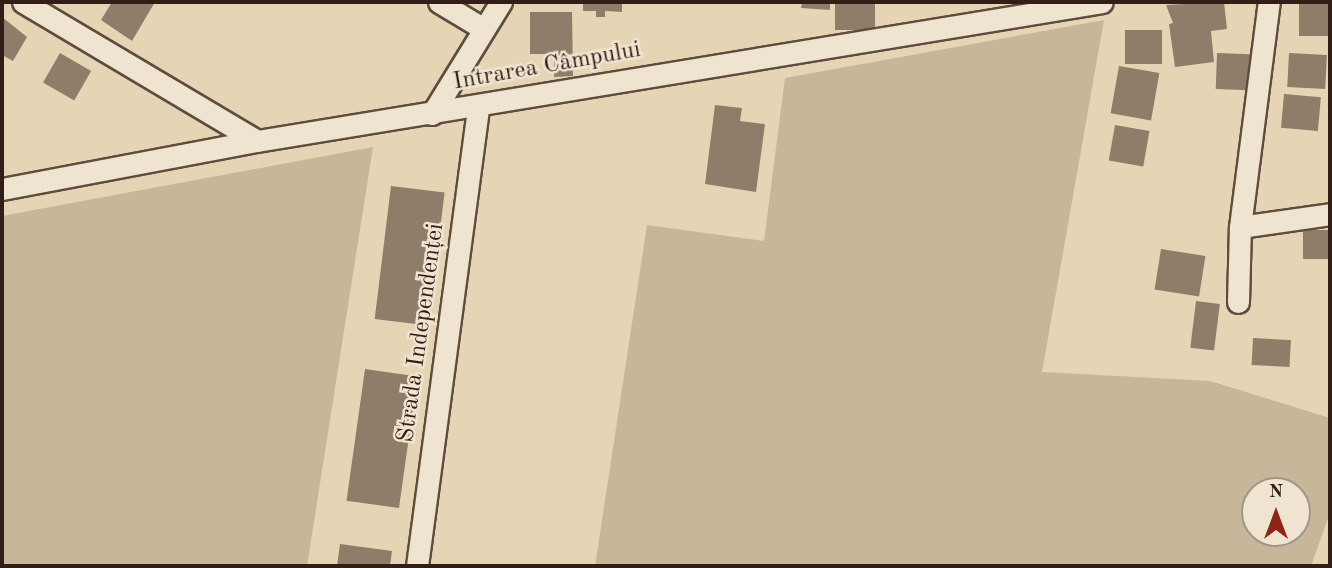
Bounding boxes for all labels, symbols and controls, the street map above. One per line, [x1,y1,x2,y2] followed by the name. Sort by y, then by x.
[451,36,643,98] street label: Intrarea Câmpului
[392,222,452,444] street label: Strada Independenței
[1241,477,1311,547] north arrow
[1269,483,1283,502] text: N

